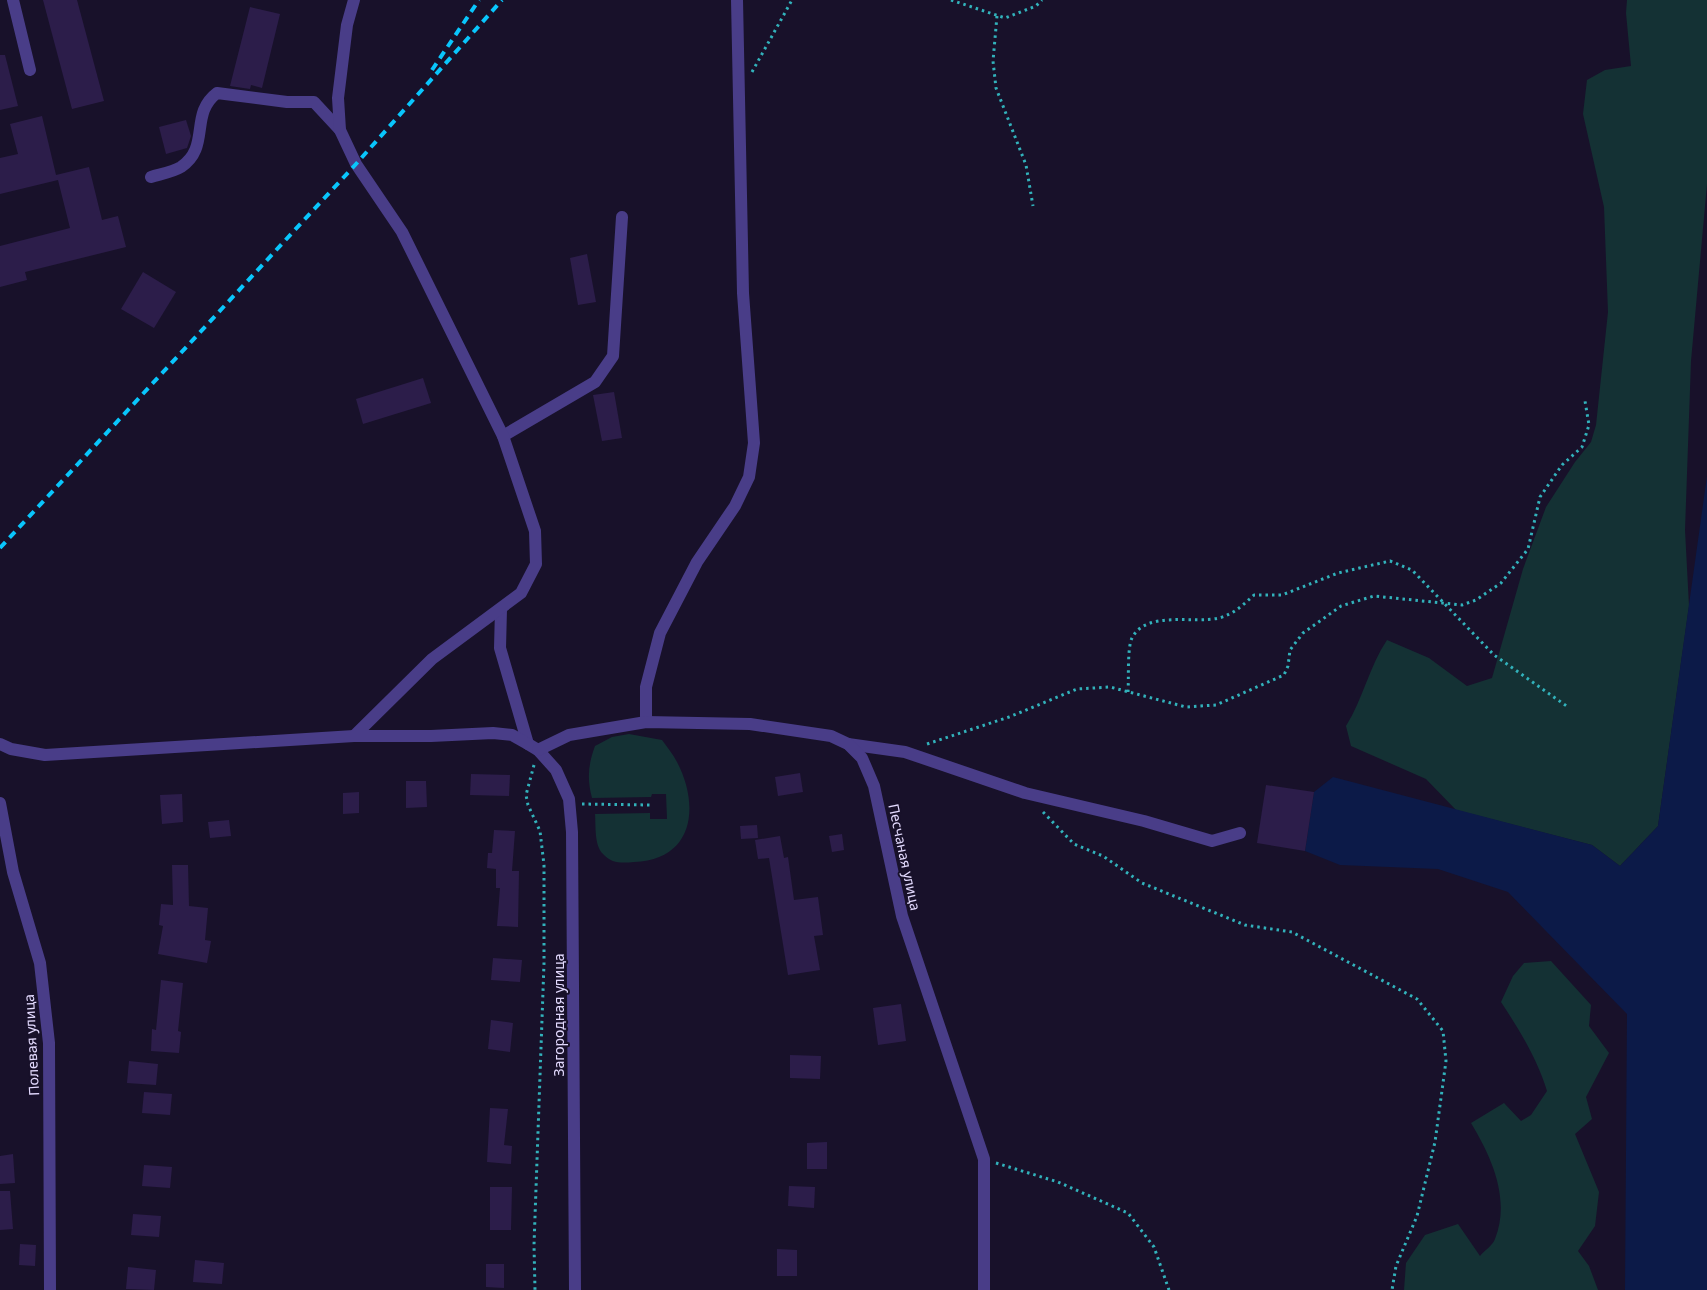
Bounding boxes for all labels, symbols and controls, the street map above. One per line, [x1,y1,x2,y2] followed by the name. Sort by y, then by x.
[884,802,926,912] street label: Песчаная улица
[549,953,568,1077] street label: Загородная улица
[19,994,43,1096] street label: Полевая улица

